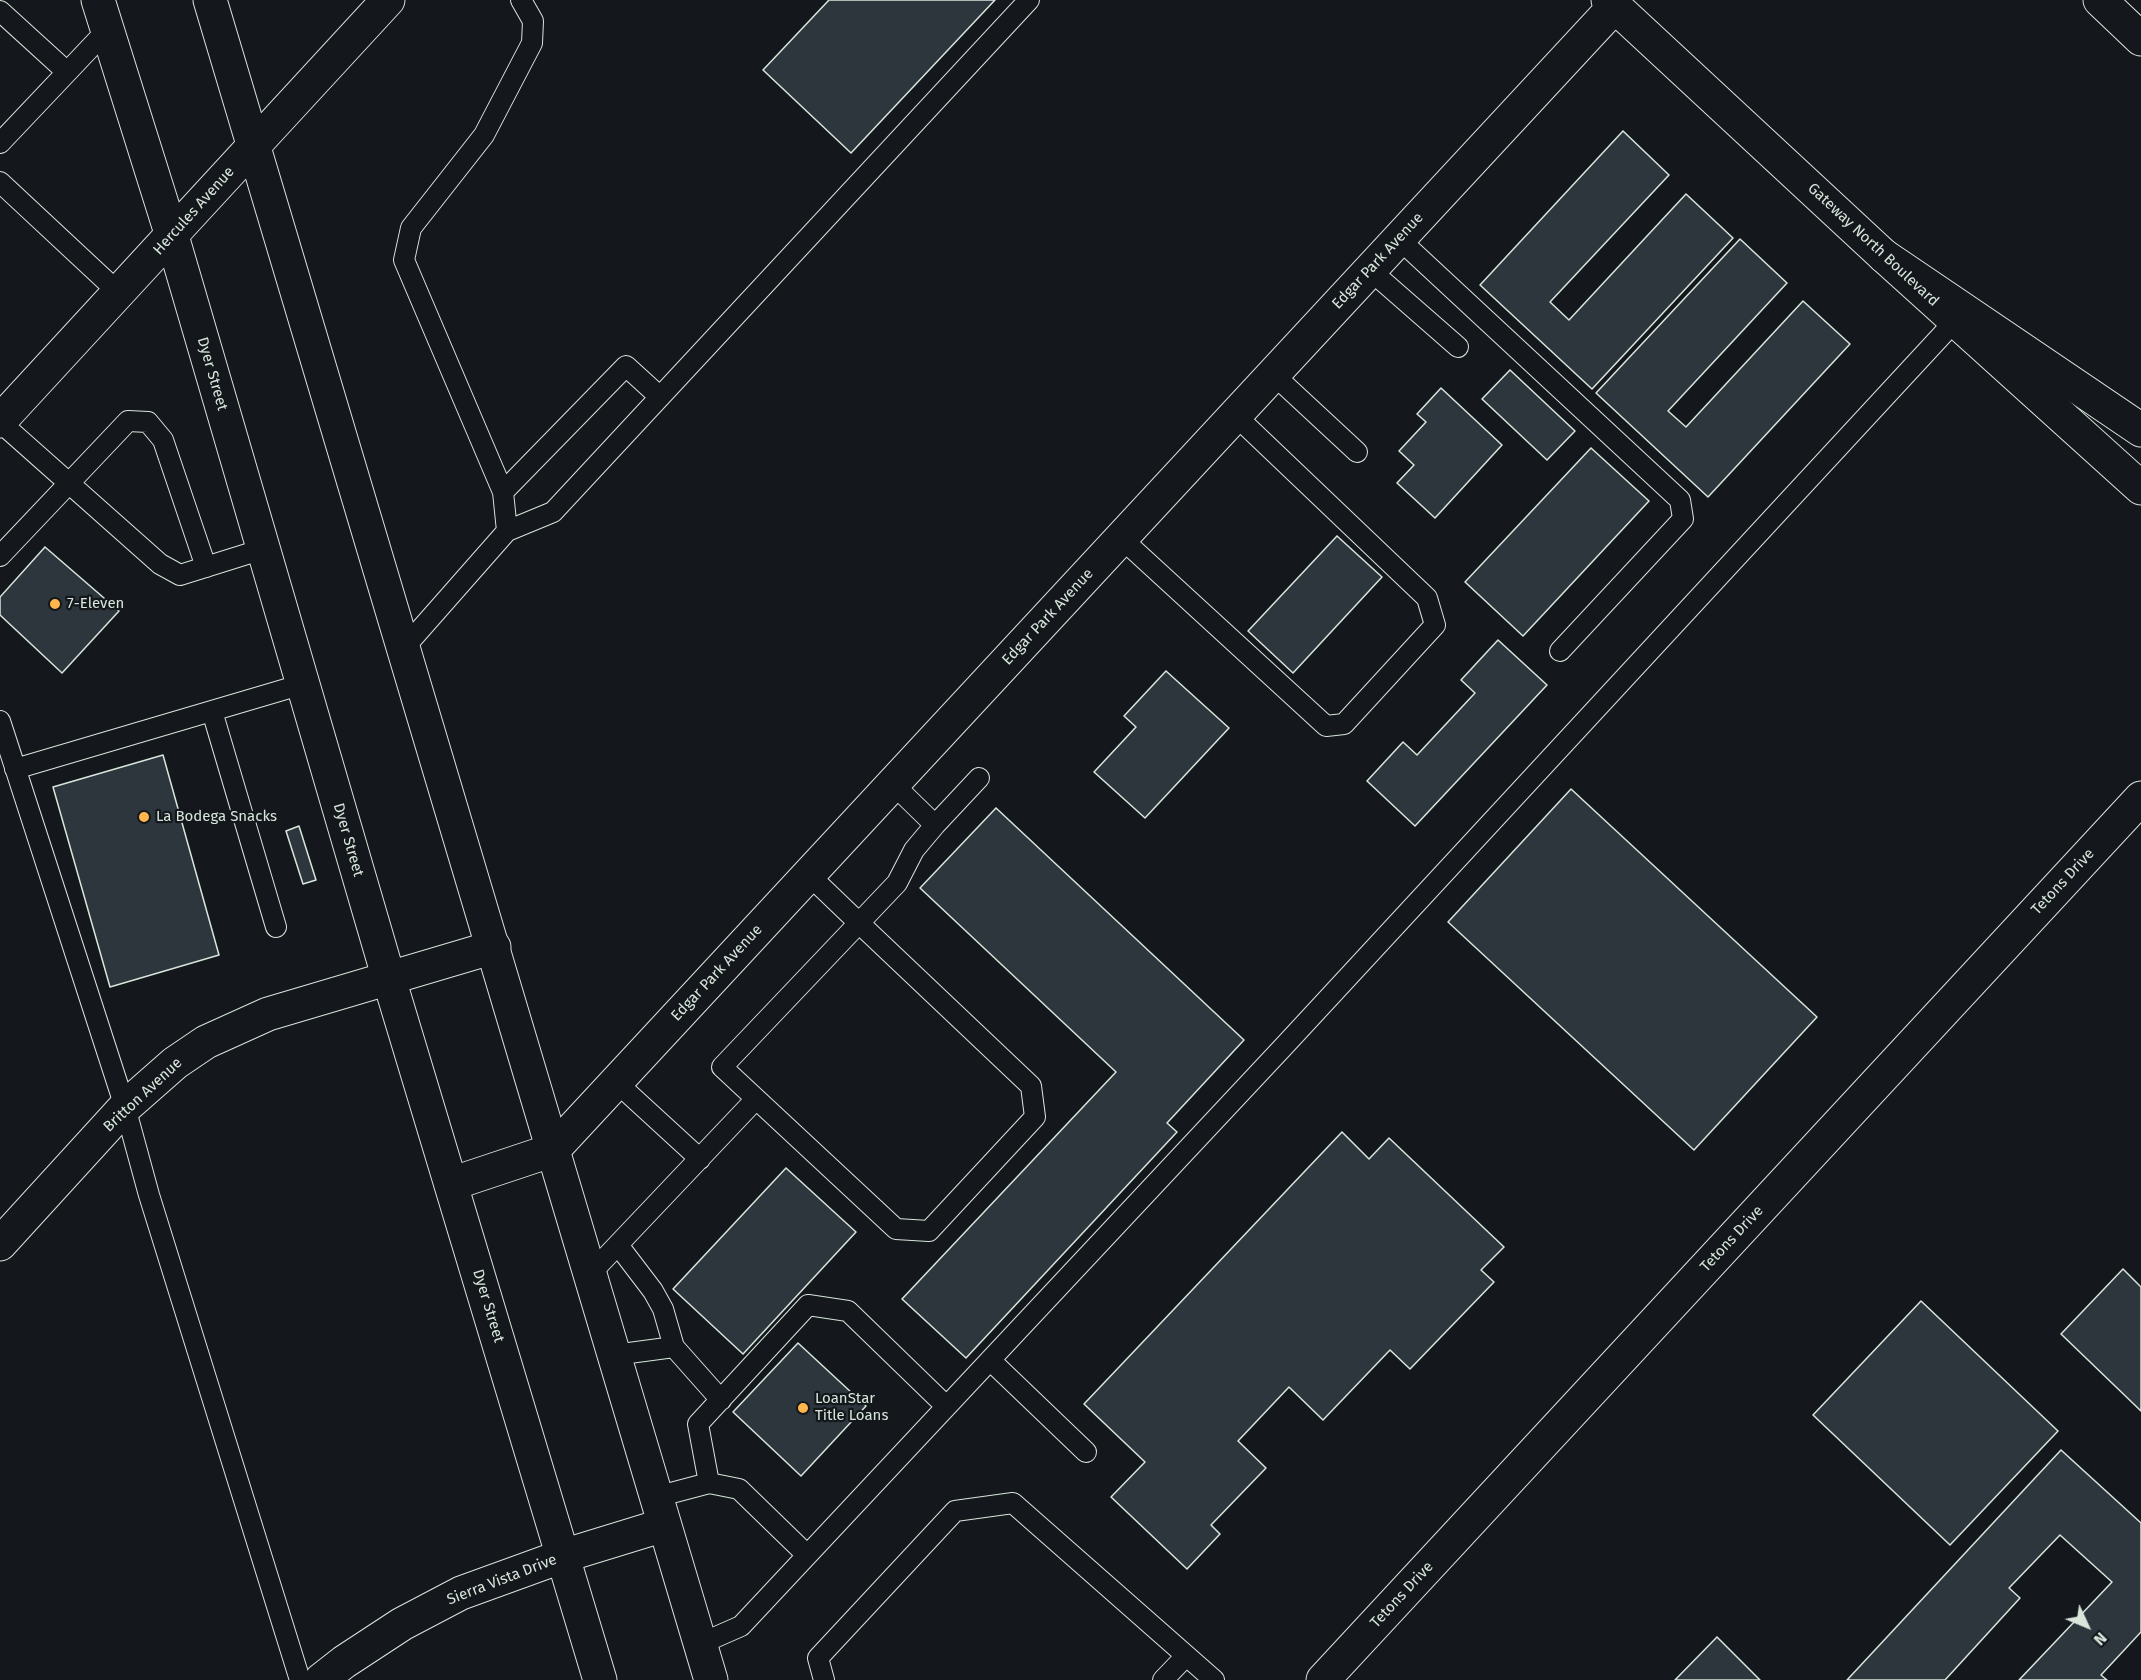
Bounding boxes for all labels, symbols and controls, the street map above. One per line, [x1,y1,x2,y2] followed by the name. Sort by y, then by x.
[150,163,238,259] street label: Hercules Avenue
[1804,180,1942,310] street label: Gateway North Boulevard
[1329,209,1427,313] street label: Edgar Park Avenue
[193,335,231,413] street label: Dyer Street
[999,565,1097,669] street label: Edgar Park Avenue
[67,595,124,613] place label: 7-Eleven
[48,597,62,611] marker: 7-Eleven
[329,801,367,879] street label: Dyer Street
[156,808,277,826] place label: La Bodega Snacks
[137,810,151,824] marker: La Bodega Snacks
[2028,845,2098,919] street label: Tetons Drive
[668,921,766,1025] street label: Edgar Park Avenue
[100,1054,186,1136] street label: Britton Avenue
[1697,1202,1767,1276] street label: Tetons Drive
[468,1267,508,1345] street label: Dyer Street
[815,1390,888,1425] place label: LoanStar Title Loans
[796,1401,810,1415] marker: LoanStar Title Loans
[445,1551,559,1609] street label: Sierra Vista Drive
[1367,1558,1437,1632] street label: Tetons Drive
[2057,1596,2117,1656] north arrow
[2090,1628,2111,1649] text: N

